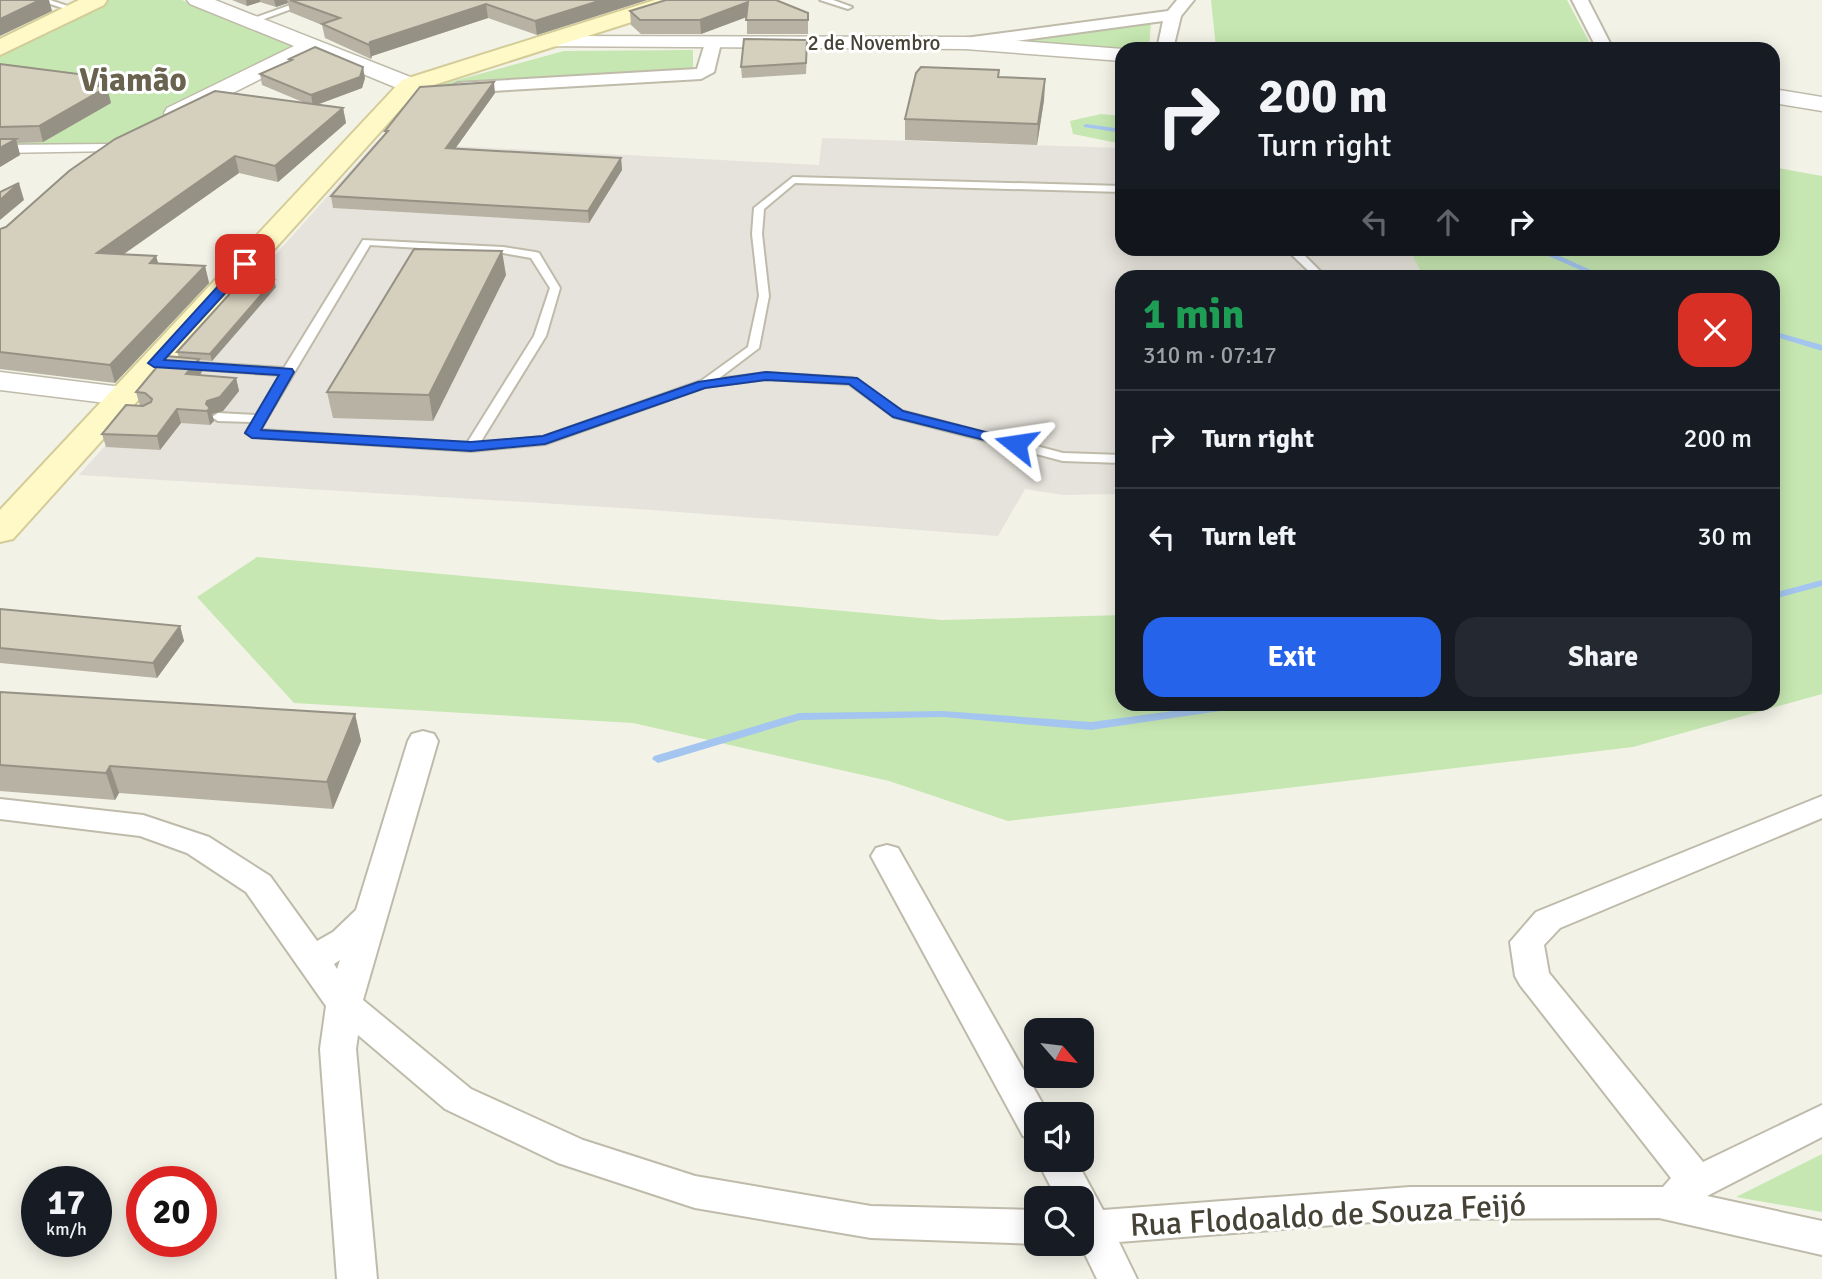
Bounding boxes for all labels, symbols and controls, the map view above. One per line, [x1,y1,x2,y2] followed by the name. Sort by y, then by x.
[807,30,941,56] street label: 2 de Novembro
[79,60,187,101] district label: Viamão
[1258,66,1388,126] text: 200 m
[1143,70,1234,161] icon: right
[1258,126,1391,165] text: Turn right
[1356,203,1394,241] icon: left
[1429,203,1467,241] icon: ahead
[1502,203,1540,241] icon: right
[215,234,275,294] pin
[226,245,264,283] icon: arrive
[1143,289,1244,340] text: 1 min
[1678,293,1752,367] button: close
[1143,341,1277,370] text: 310 m · 07:17
[979,407,1053,481] position arrow
[1143,420,1181,458] icon: right
[1202,423,1314,455] text: Turn right
[1683,423,1752,455] text: 200 m
[1143,518,1181,556] icon: left
[1202,521,1296,553] text: Turn left
[1697,521,1752,553] text: 30 m
[1143,617,1441,697] button: Exit
[1455,617,1752,697] button: Share
[1024,1018,1094,1088] north arrow
[1024,1018,1094,1256] map controls
[1024,1102,1094,1172] button: sound
[126,1166,217,1257] speed limit sign: 20
[48,1181,85,1224] text: 17
[1129,1185,1527,1245] street label: Rua Flodoaldo de Souza Feijó
[1024,1186,1094,1256] button: search
[46,1218,87,1240] text: km/h

